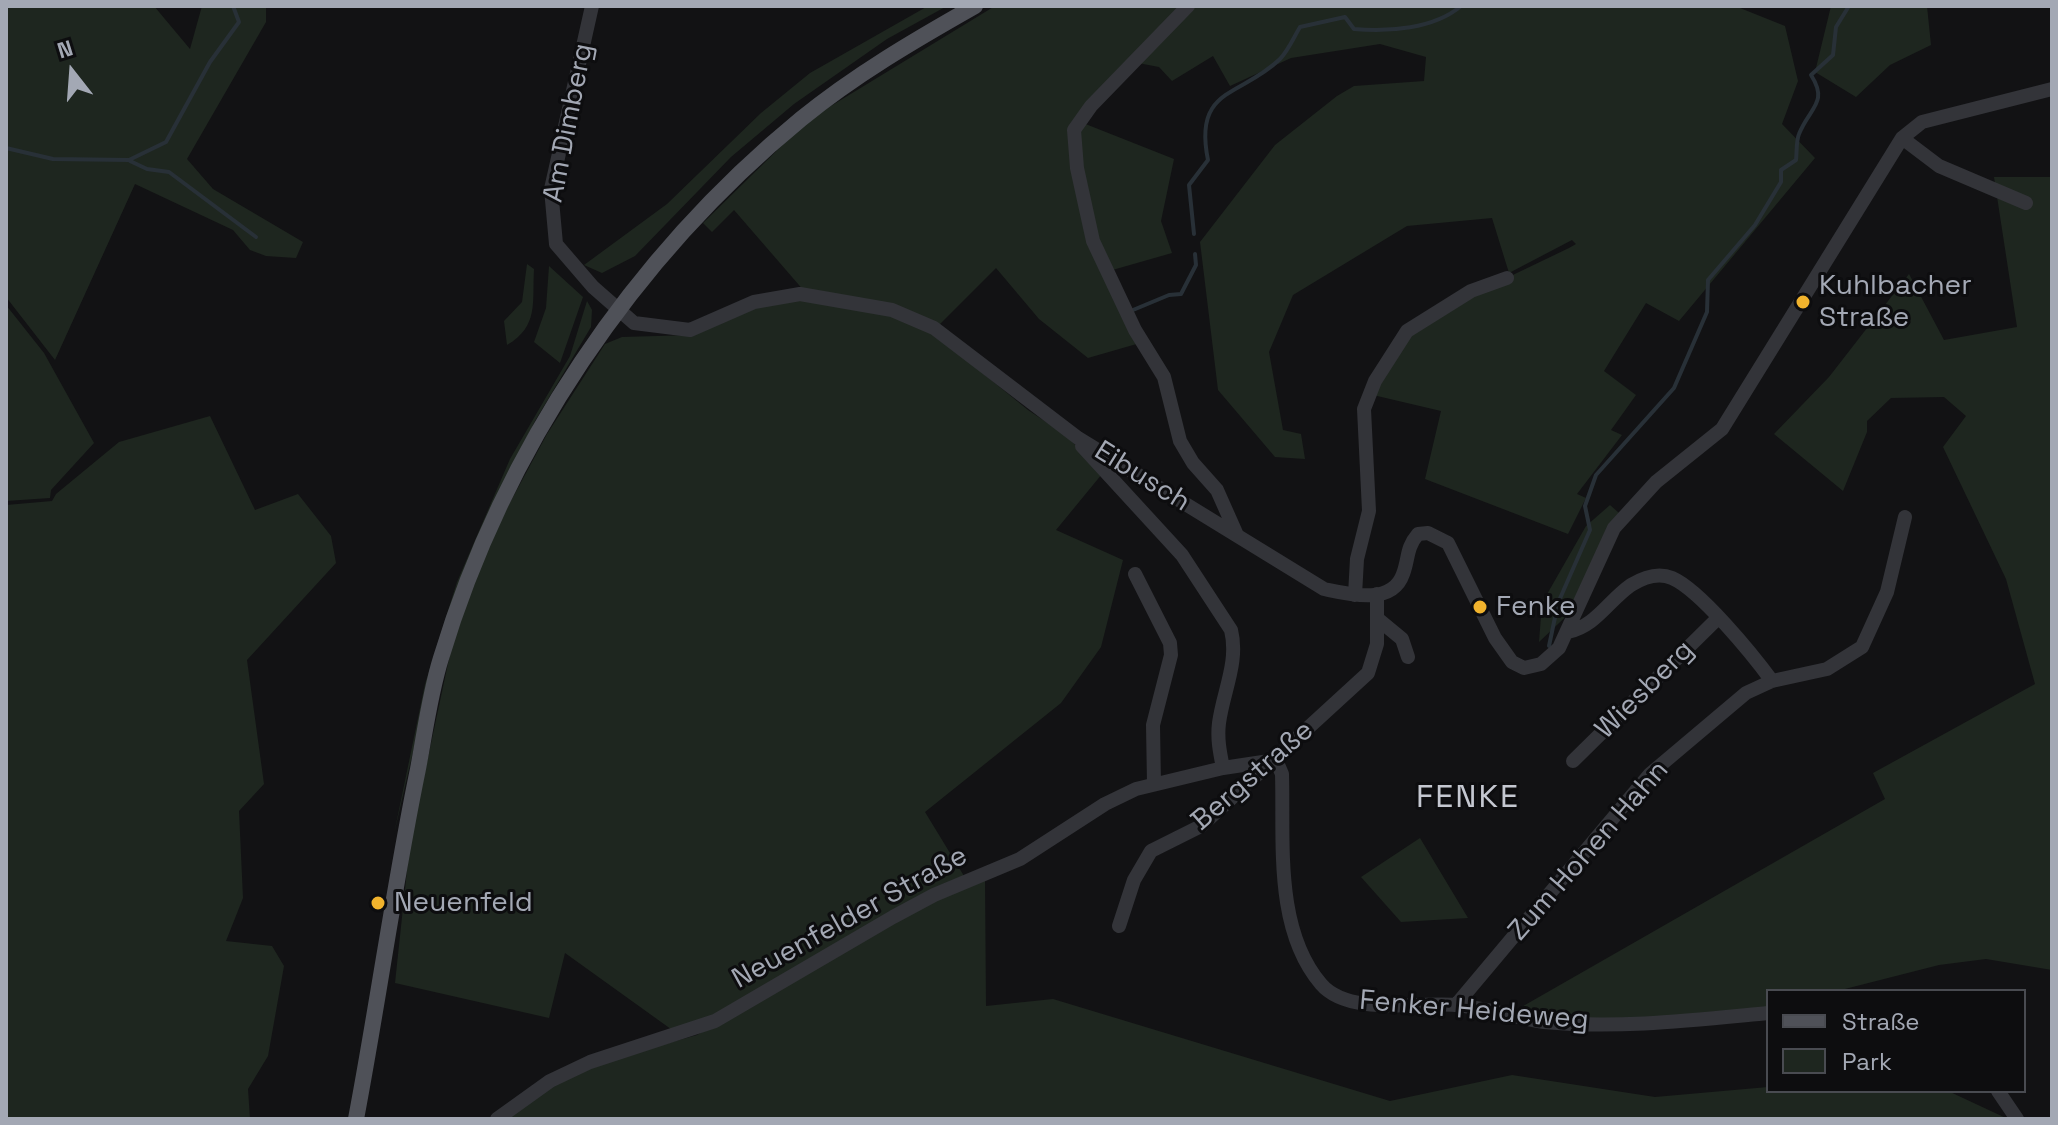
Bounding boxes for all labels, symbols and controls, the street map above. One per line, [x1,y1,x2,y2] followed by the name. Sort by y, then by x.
[32,32,112,112] north arrow
[54,34,76,65] text: N
[537,41,601,205] street label: Am Dimberg
[1819,269,1972,335] place label: Kuhlbacher Straße
[1794,293,1812,311] marker: Kuhlbacher Straße
[1088,435,1196,519] street label: Eibusch
[1496,590,1576,624] place label: Fenke
[1471,598,1489,616] marker: Fenke
[1589,634,1701,746] street label: Wiesberg
[1185,714,1321,838] street label: Bergstraße
[1502,754,1676,948] street label: Zum Hohen Hahn
[1416,779,1520,817] district label: FENKE
[727,839,973,997] street label: Neuenfelder Straße
[394,886,533,920] place label: Neuenfeld
[369,894,387,912] marker: Neuenfeld
[1358,984,1590,1038] street label: Fenker Heideweg
[1766,989,2026,1093] legend
[1842,1006,1919,1037] text: Straße
[1842,1046,1892,1077] text: Park

